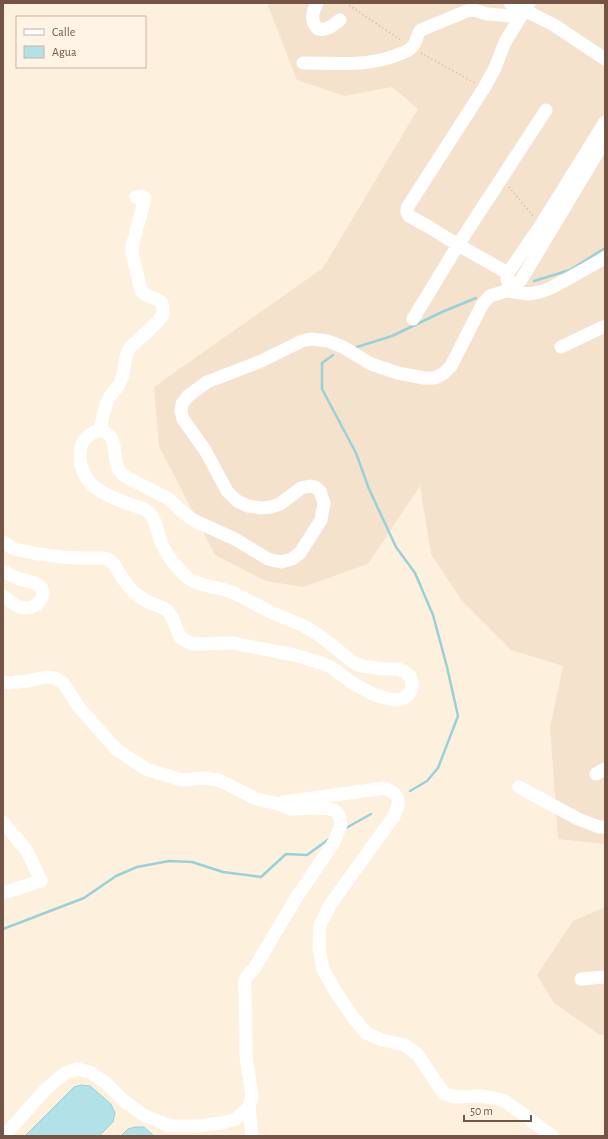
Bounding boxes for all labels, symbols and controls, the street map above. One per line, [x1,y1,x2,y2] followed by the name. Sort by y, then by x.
[16,16,146,68] legend
[52,26,75,38] text: Calle
[52,46,77,58] text: Agua
[464,1097,531,1123] scale bar
[470,1105,493,1117] text: 50 m

